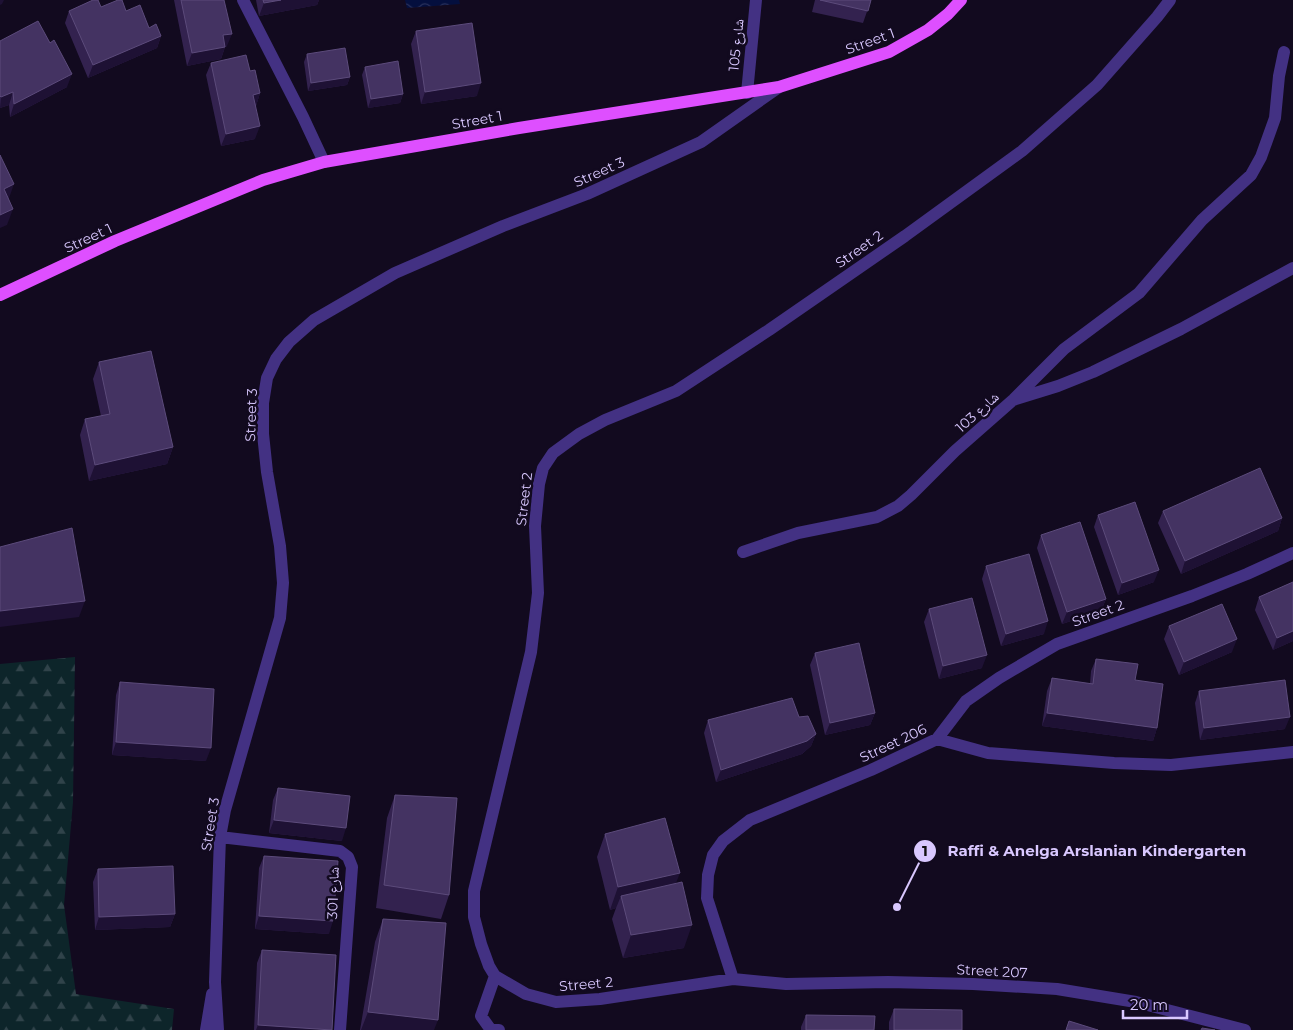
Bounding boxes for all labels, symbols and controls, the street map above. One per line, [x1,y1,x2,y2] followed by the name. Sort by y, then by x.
[724,18,749,72] street label: شارع 105
[843,24,897,58] street label: Street 1
[450,107,504,133] street label: Street 1
[571,153,627,191] street label: Street 3
[61,219,115,257] street label: Street 1
[832,226,886,272] street label: Street 2
[241,388,261,442] street label: Street 3
[952,388,1003,437] street label: شارع 103
[512,471,536,527] street label: Street 2
[1070,595,1126,631] street label: Street 2
[857,719,930,766] street label: Street 206
[197,796,223,852] street label: Street 3
[913,836,1257,866] callout: Raffi & Anelga Arslanian Kindergarten
[922,841,928,860] text: 1
[948,841,1246,860] text: Raffi & Anelga Arslanian Kindergarten
[323,866,344,920] street label: شارع 301
[956,960,1028,982] street label: Street 207
[558,973,614,995] street label: Street 2
[1123,988,1187,1020] scale bar
[1130,995,1168,1014] text: 20 m

